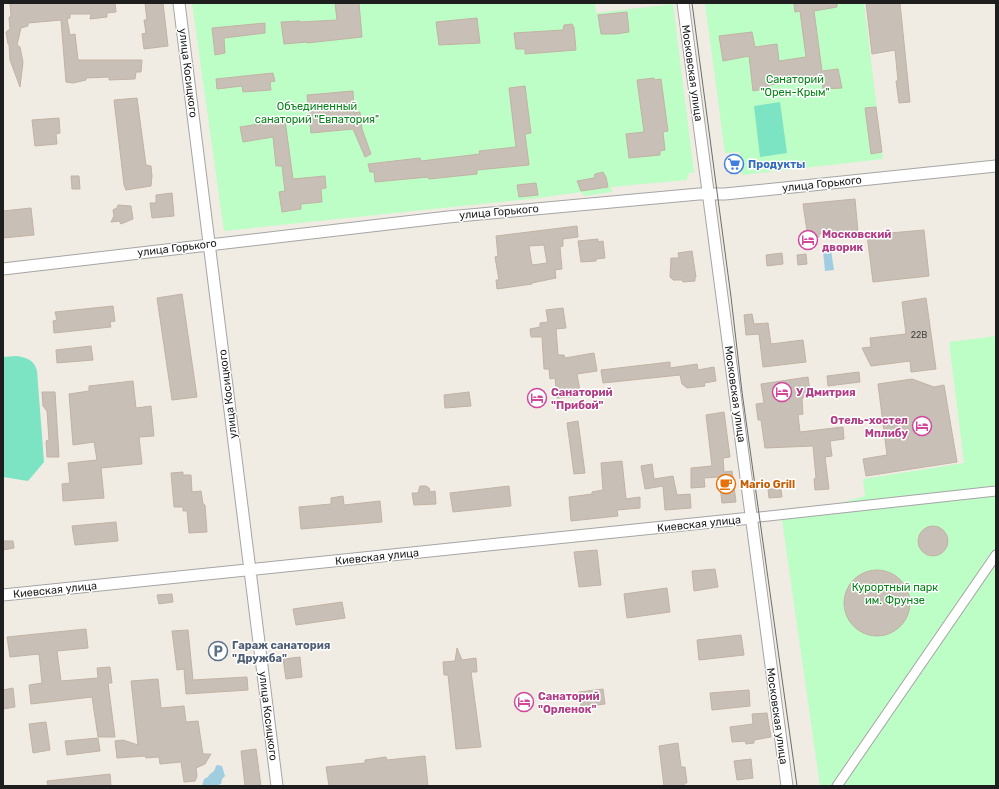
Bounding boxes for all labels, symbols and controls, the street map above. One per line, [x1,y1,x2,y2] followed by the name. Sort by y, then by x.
[679,24,705,122] street label: Московская улица
[176,28,200,118] street label: улица Косицкого
[760,73,830,99] park label: Санаторий "Орен-Крым"
[255,100,379,126] park label: Объединенный санаторий "Евпатория"
[723,153,745,175] supermarket icon: Продукты
[748,158,805,171] place label: Продукты
[782,173,862,195] street label: улица Горького
[459,202,539,222] street label: улица Горького
[822,228,891,254] place label: Московский дворик
[797,229,819,251] hotel icon: Московский дворик
[137,237,217,259] street label: улица Горького
[911,330,927,340] house number: 22В
[722,345,748,443] street label: Московская улица
[216,349,240,439] street label: улица Косицкого
[771,381,793,403] hotel icon: У Дмитрия
[551,386,612,412] place label: Санаторий "Прибой"
[796,386,856,399] place label: У Дмитрия
[526,387,548,409] hotel icon: Санаторий "Прибой"
[830,414,908,440] place label: Отель-хостел Мплибу
[911,415,933,437] hotel icon: Отель-хостел Мплибу
[715,473,737,495] cafe icon: Mario Grill
[740,478,795,491] place label: Mario Grill
[656,513,742,535] street label: Киевская улица
[334,546,420,568] street label: Киевская улица
[12,579,98,601] street label: Киевская улица
[852,581,938,607] park label: Курортный парк им. Фрунзе
[232,639,330,665] place label: Гараж санатория "Дружба"
[207,640,229,662] parking icon: Гараж санатория "Дружба"
[764,667,790,765] street label: Московская улица
[256,671,280,761] street label: улица Косицкого
[538,690,599,716] place label: Санаторий "Орленок"
[513,691,535,713] hotel icon: Санаторий "Орленок"

